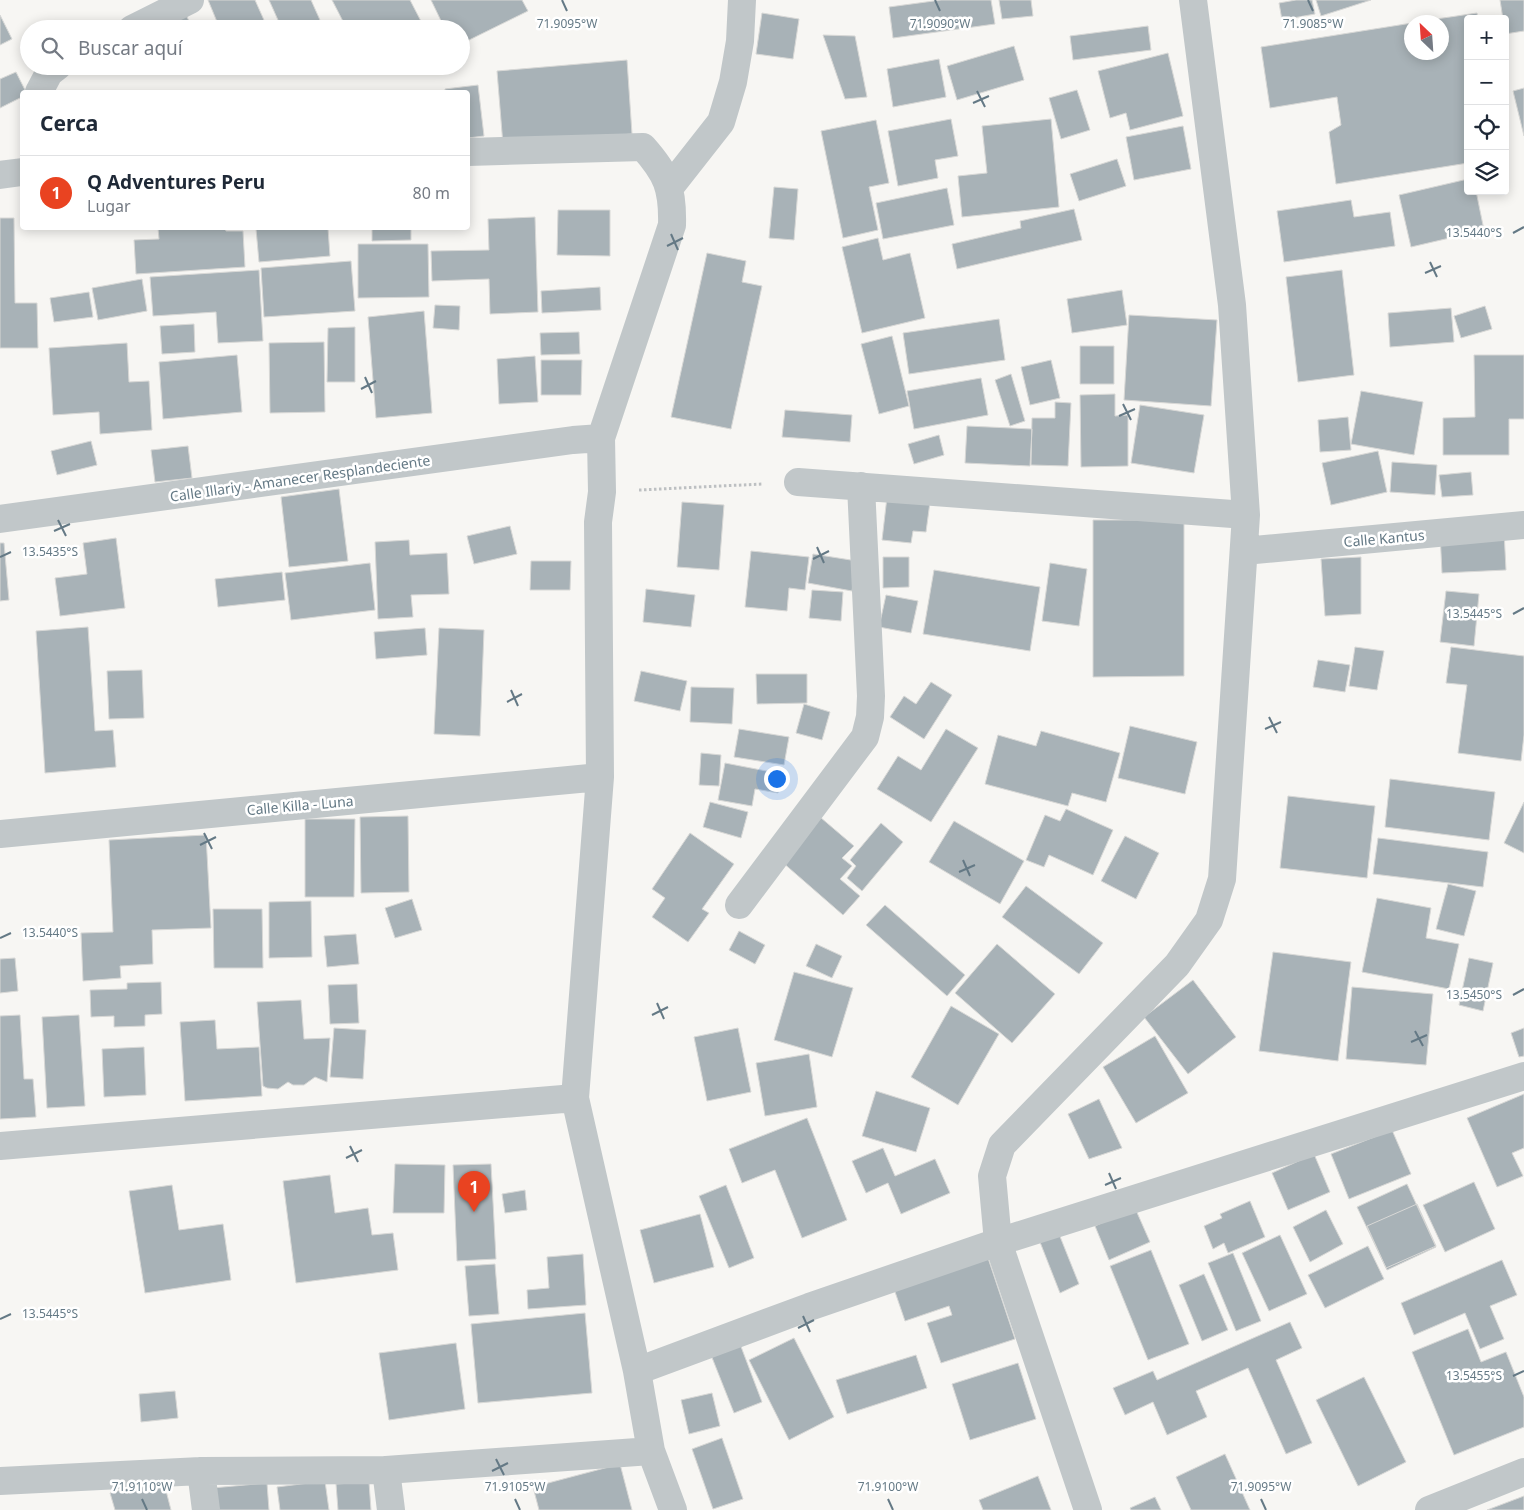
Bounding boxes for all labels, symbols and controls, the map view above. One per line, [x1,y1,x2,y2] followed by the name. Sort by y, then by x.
[537,15,597,32] text: 71.9095°W
[910,15,970,32] text: 71.9090°W
[1283,15,1343,32] text: 71.9085°W
[1404,15,1449,60] north arrow
[1464,15,1509,195] map controls
[1464,15,1509,60] button: +
[20,20,470,75] search box
[38,34,66,62] icon: search
[78,35,183,61] text: Buscar aquí
[1464,60,1509,105] button: −
[1464,105,1509,150] button: locate
[40,109,98,137] text: Cerca
[1464,150,1509,195] button: layers
[87,169,265,195] text: Q Adventures Peru
[51,182,61,204] text: 1
[413,182,450,204] text: 80 m
[87,195,131,217] text: Lugar
[1446,224,1502,241] text: 13.5440°S
[169,450,431,506] street label: Calle Illariy - Amanecer Resplandeciente
[1343,525,1425,551] street label: Calle Kantus
[22,543,78,560] text: 13.5435°S
[1446,605,1502,622] text: 13.5445°S
[764,766,790,792] your location
[246,791,354,819] street label: Calle Killa - Luna
[22,924,78,941] text: 13.5440°S
[1446,986,1502,1003] text: 13.5450°S
[458,1171,490,1212] pin: 1
[22,1305,78,1322] text: 13.5445°S
[1446,1367,1502,1384] text: 13.5455°S
[112,1478,172,1495] text: 71.9110°W
[485,1478,545,1495] text: 71.9105°W
[858,1478,918,1495] text: 71.9100°W
[1231,1478,1291,1495] text: 71.9095°W

